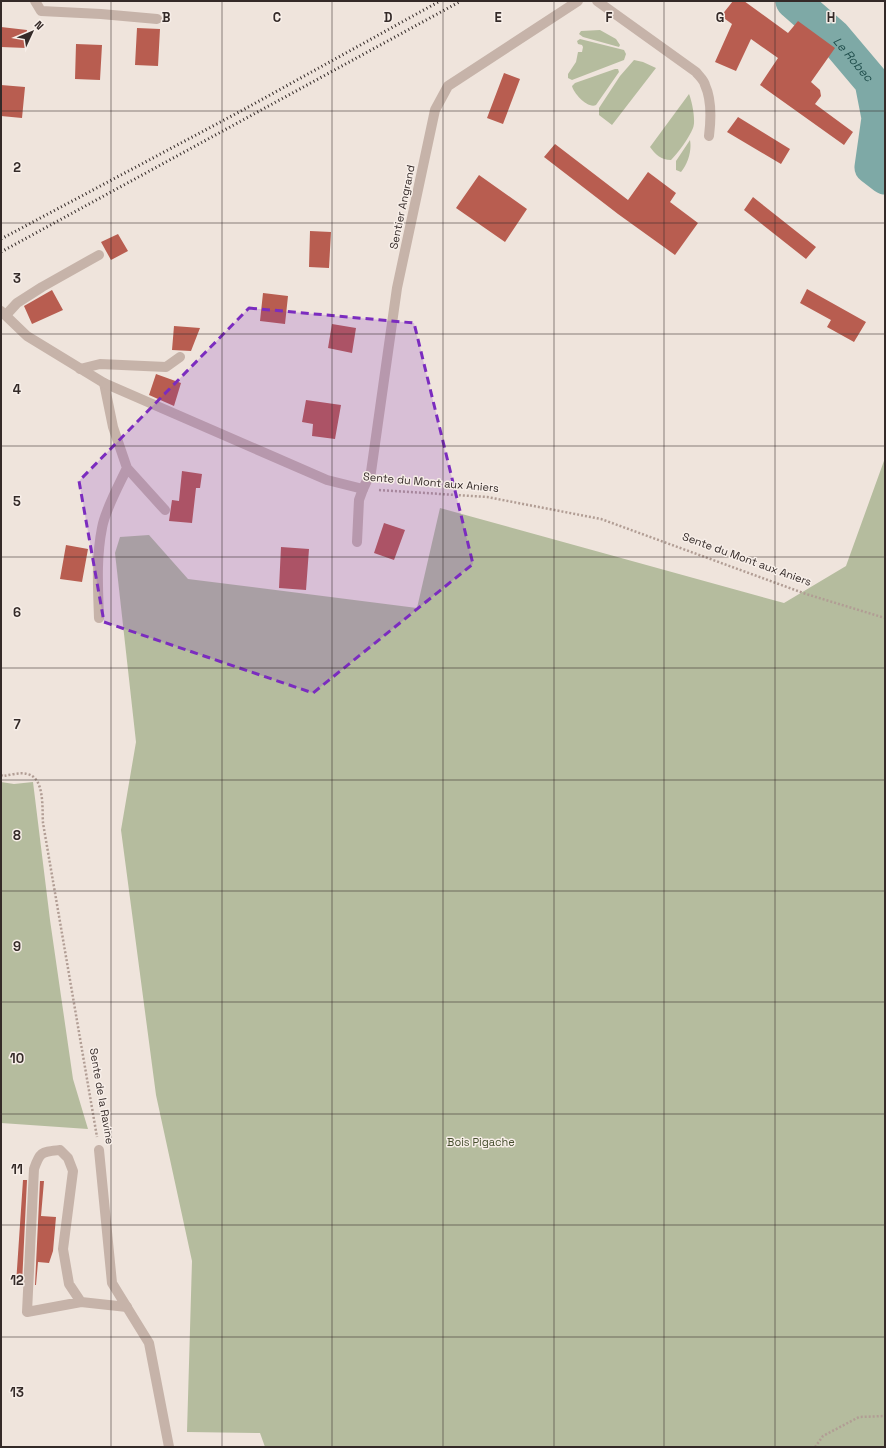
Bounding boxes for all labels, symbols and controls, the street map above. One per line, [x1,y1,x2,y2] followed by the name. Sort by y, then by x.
[162,9,171,26] text: B
[273,9,281,26] text: C
[384,9,393,26] text: D
[494,9,502,26] text: E
[606,9,613,26] text: F
[716,9,724,26] text: G
[827,9,835,26] text: H
[12,12,52,52] north arrow
[32,18,47,33] text: N
[830,34,877,86] water label: Le Robec
[13,159,21,176] text: 2
[386,164,418,250] street label: Sentier Angrand
[13,270,21,287] text: 3
[13,381,21,398] text: 4
[362,469,500,495] street label: Sente du Mont aux Aniers
[13,493,21,510] text: 5
[681,529,814,589] street label: Sente du Mont aux Aniers
[13,604,21,621] text: 6
[13,716,21,733] text: 7
[13,827,21,844] text: 8
[13,938,21,955] text: 9
[87,1047,117,1145] street label: Sente de la Ravine
[10,1050,24,1067] text: 10
[447,1135,515,1149] park label: Bois Pigache
[11,1161,23,1178] text: 11
[10,1272,24,1289] text: 12
[10,1384,24,1401] text: 13

